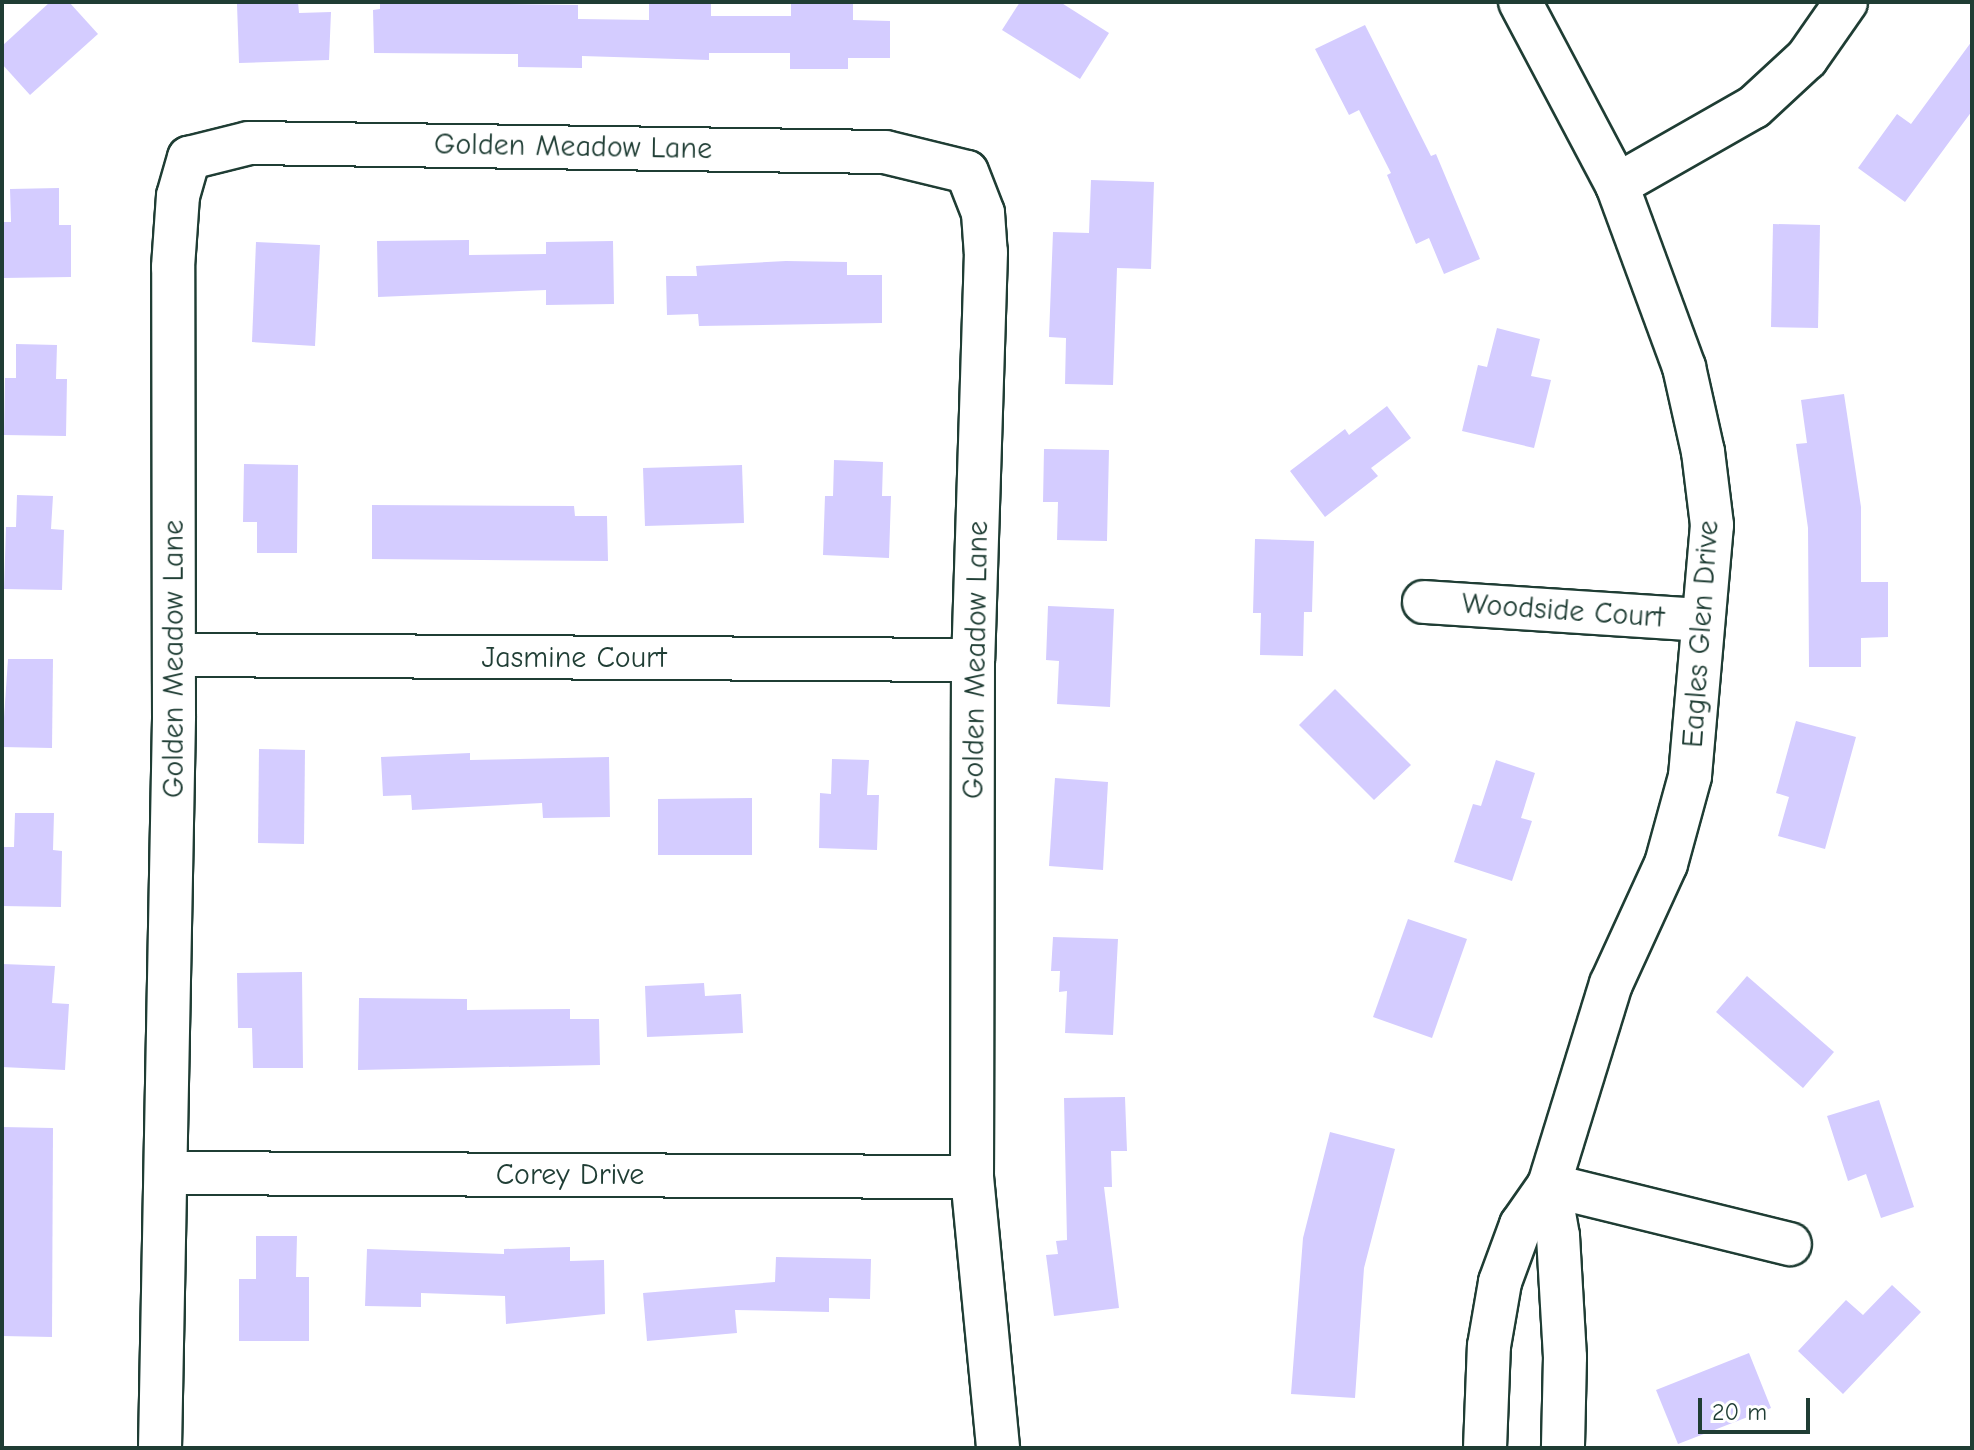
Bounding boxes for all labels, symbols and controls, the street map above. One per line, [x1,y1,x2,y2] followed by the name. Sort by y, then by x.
[434,127,712,167] street label: Golden Meadow Lane
[1675,519,1727,749] street label: Eagles Glen Drive
[156,520,192,798] street label: Golden Meadow Lane
[956,521,996,799] street label: Golden Meadow Lane
[1461,586,1665,636] street label: Woodside Court
[481,640,667,676] street label: Jasmine Court
[496,1157,644,1193] street label: Corey Drive
[1702,1382,1814,1432] scale bar
[1712,1398,1767,1426] text: 20 m

